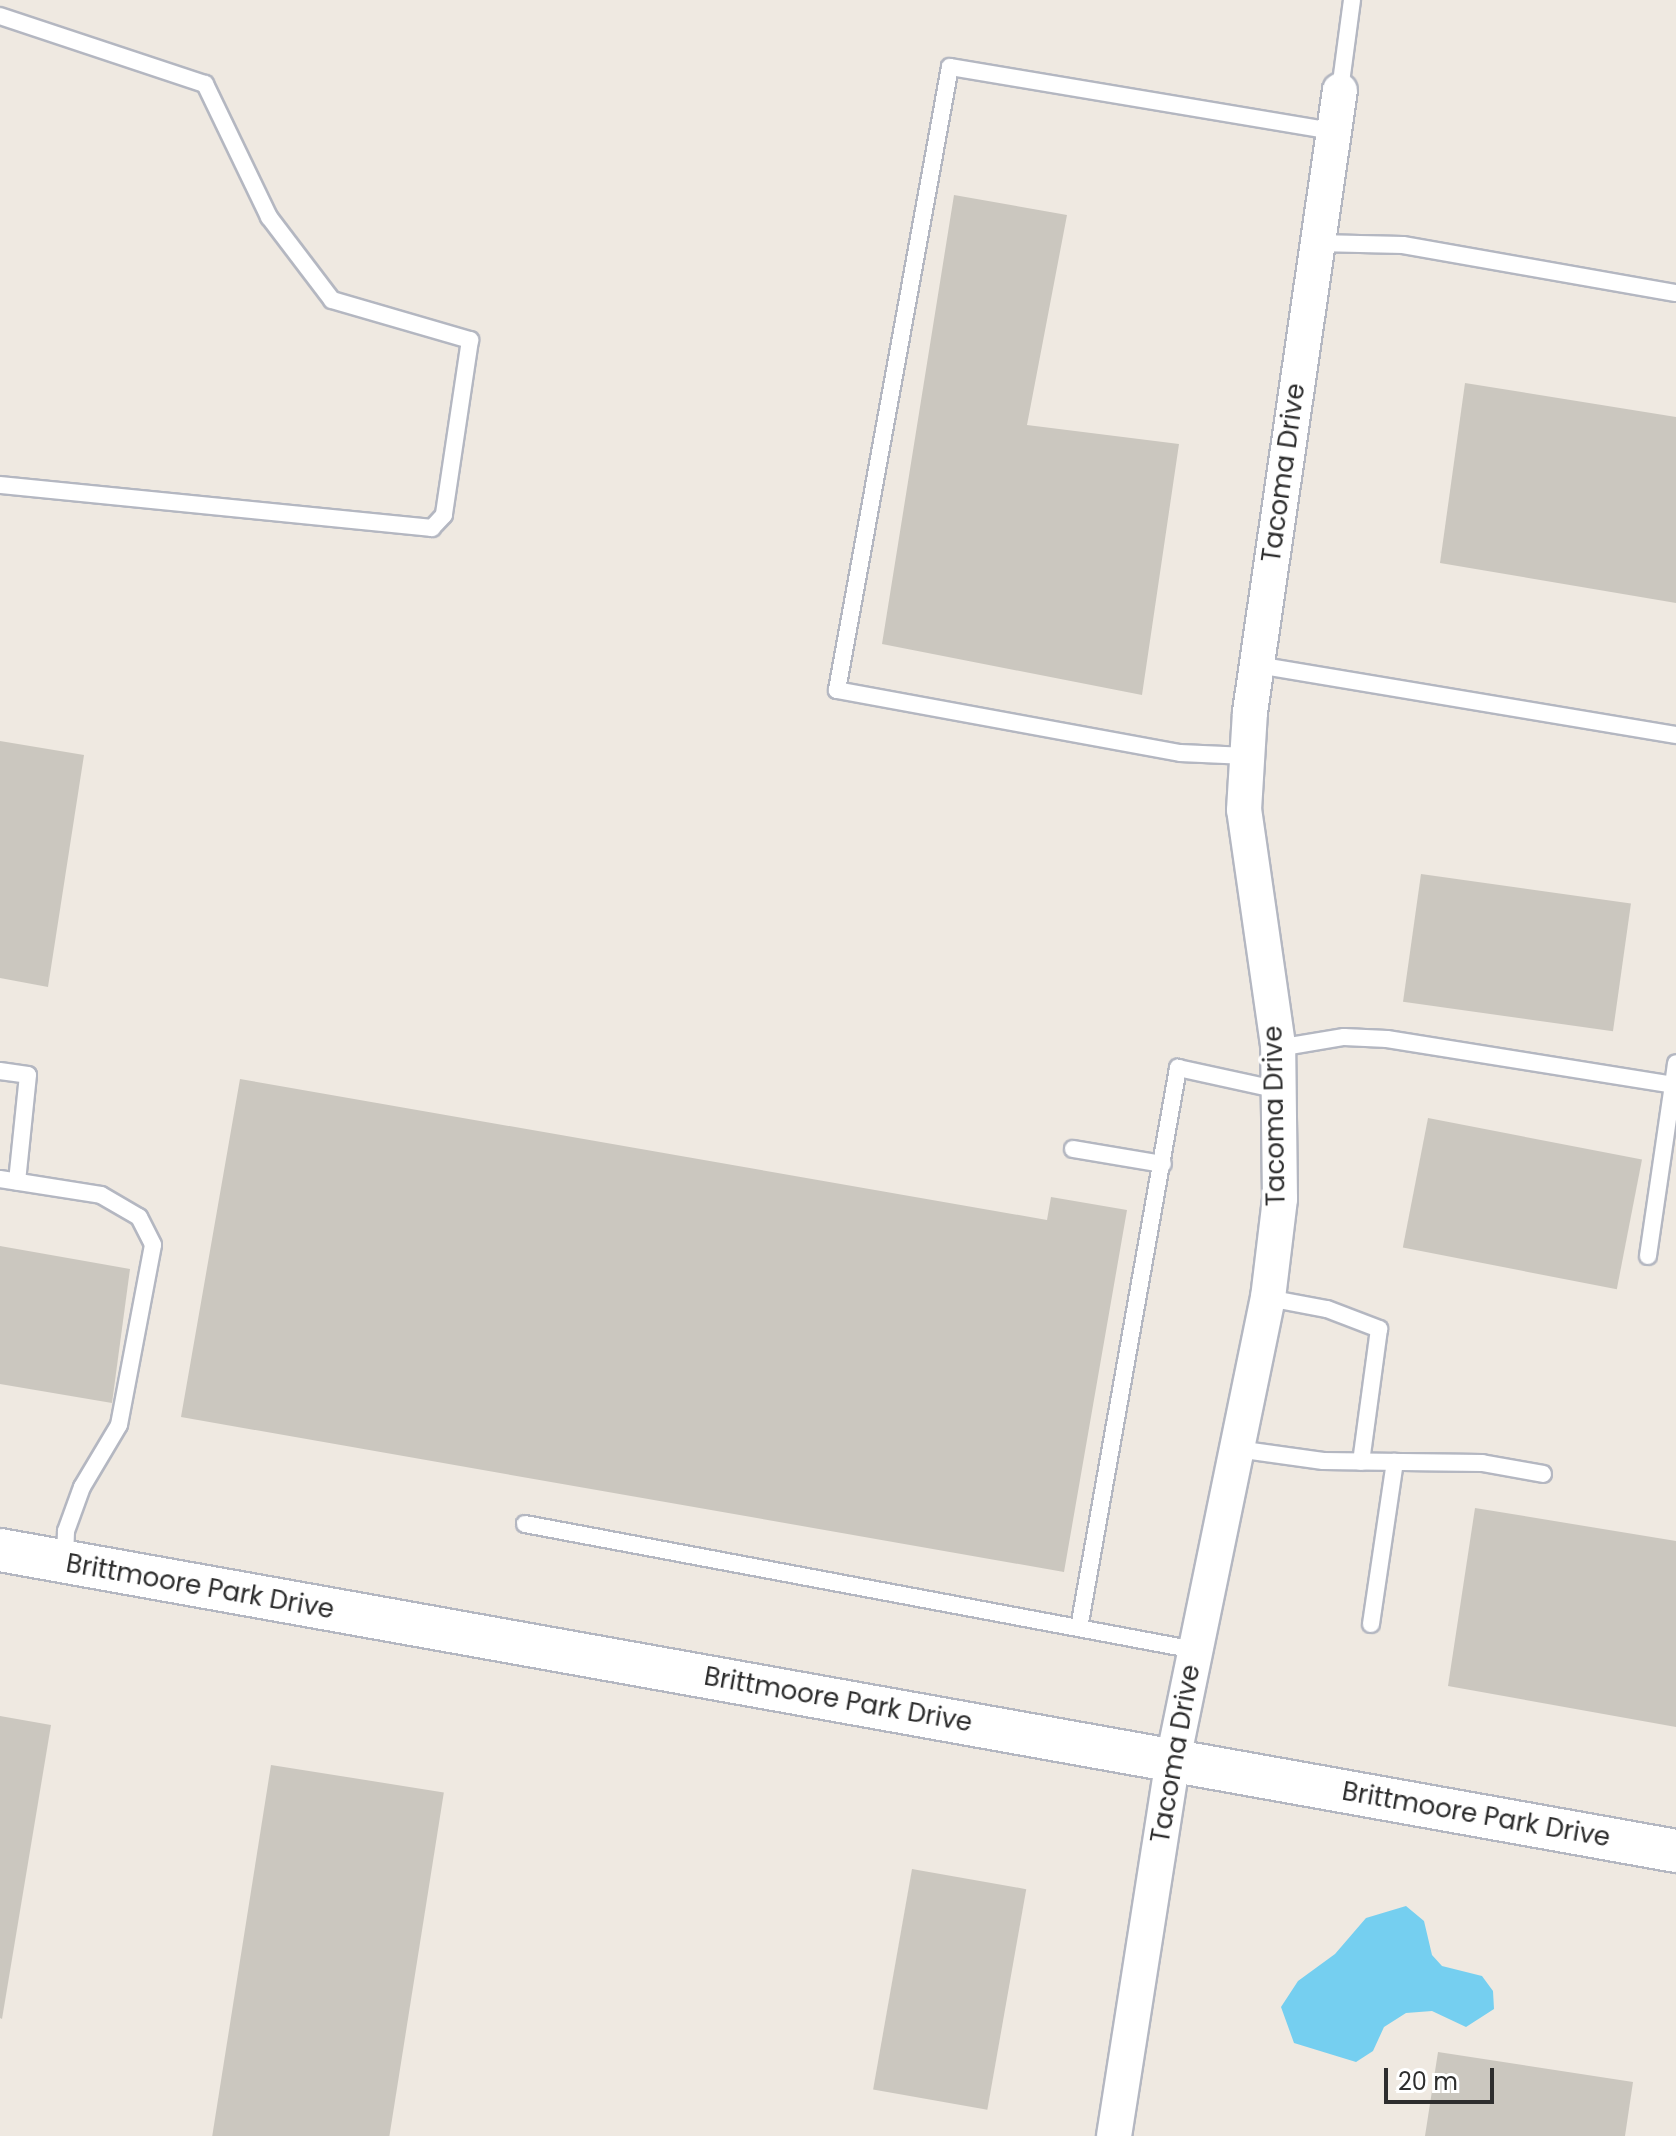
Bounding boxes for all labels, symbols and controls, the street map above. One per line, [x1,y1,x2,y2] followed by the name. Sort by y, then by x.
[1256,381,1312,565] street label: Tacoma Drive
[1258,1025,1292,1207] street label: Tacoma Drive
[64,1548,336,1626] street label: Brittmoore Park Drive
[702,1661,974,1739] street label: Brittmoore Park Drive
[1145,1662,1207,1846] street label: Tacoma Drive
[1340,1776,1612,1854] street label: Brittmoore Park Drive
[1388,2052,1498,2102] scale bar
[1398,2065,1458,2098] text: 20 m

